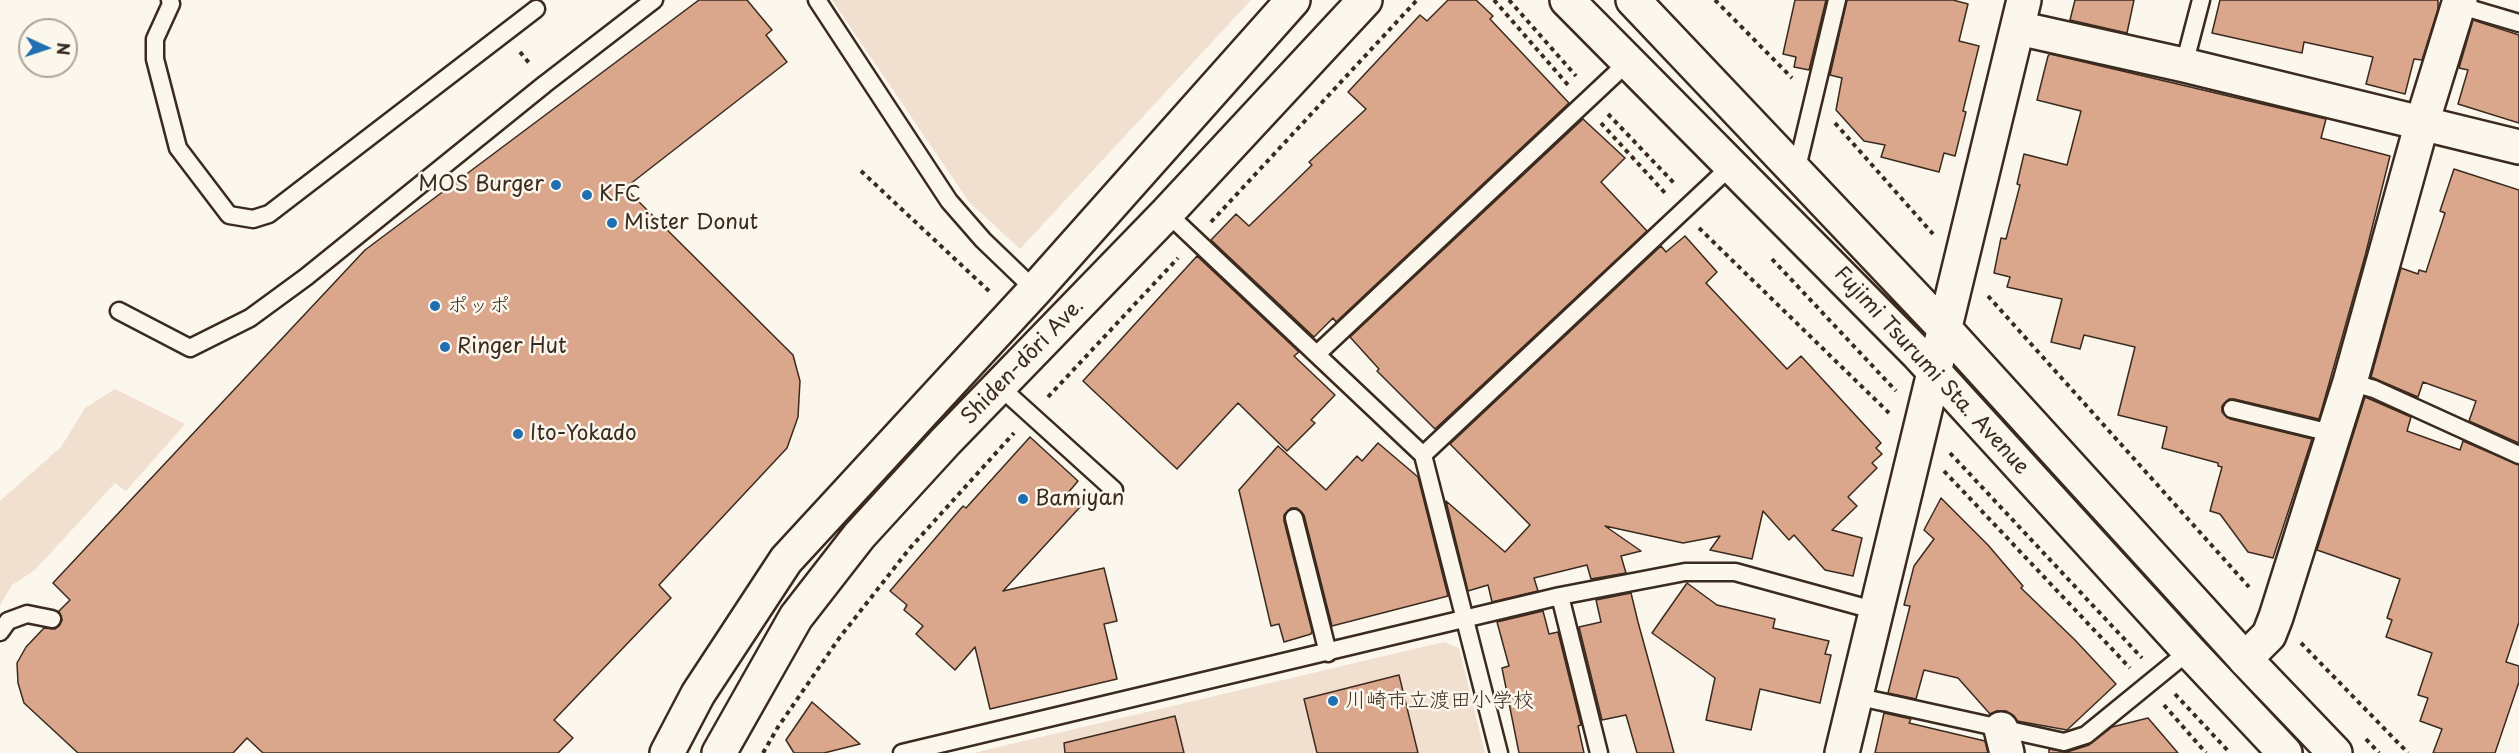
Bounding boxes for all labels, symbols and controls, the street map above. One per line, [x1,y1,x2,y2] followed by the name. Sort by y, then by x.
[18,18,78,78] north arrow
[52,42,76,56] text: N
[418,172,544,198] place label: MOS Burger
[549,178,563,192] marker: MOS Burger
[599,182,641,208] place label: KFC
[580,188,594,202] marker: KFC
[624,210,758,236] place label: Mister Donut
[605,216,619,230] marker: Mister Donut
[1828,262,2034,480] street label: Fujimi Tsurumi Sta. Avenue
[447,293,510,319] place label: ポッポ
[956,294,1090,430] street label: Shiden-dōri Ave.
[428,299,442,313] marker: ポッポ
[457,334,567,360] place label: Ringer Hut
[438,340,452,354] marker: Ringer Hut
[530,421,637,447] place label: Ito-Yokado
[511,427,525,441] marker: Ito-Yokado
[1035,486,1124,512] place label: Bamiyan
[1016,492,1030,506] marker: Bamiyan
[1345,688,1534,714] place label: 川崎市立渡田小学校
[1326,694,1340,708] marker: 川崎市立渡田小学校

